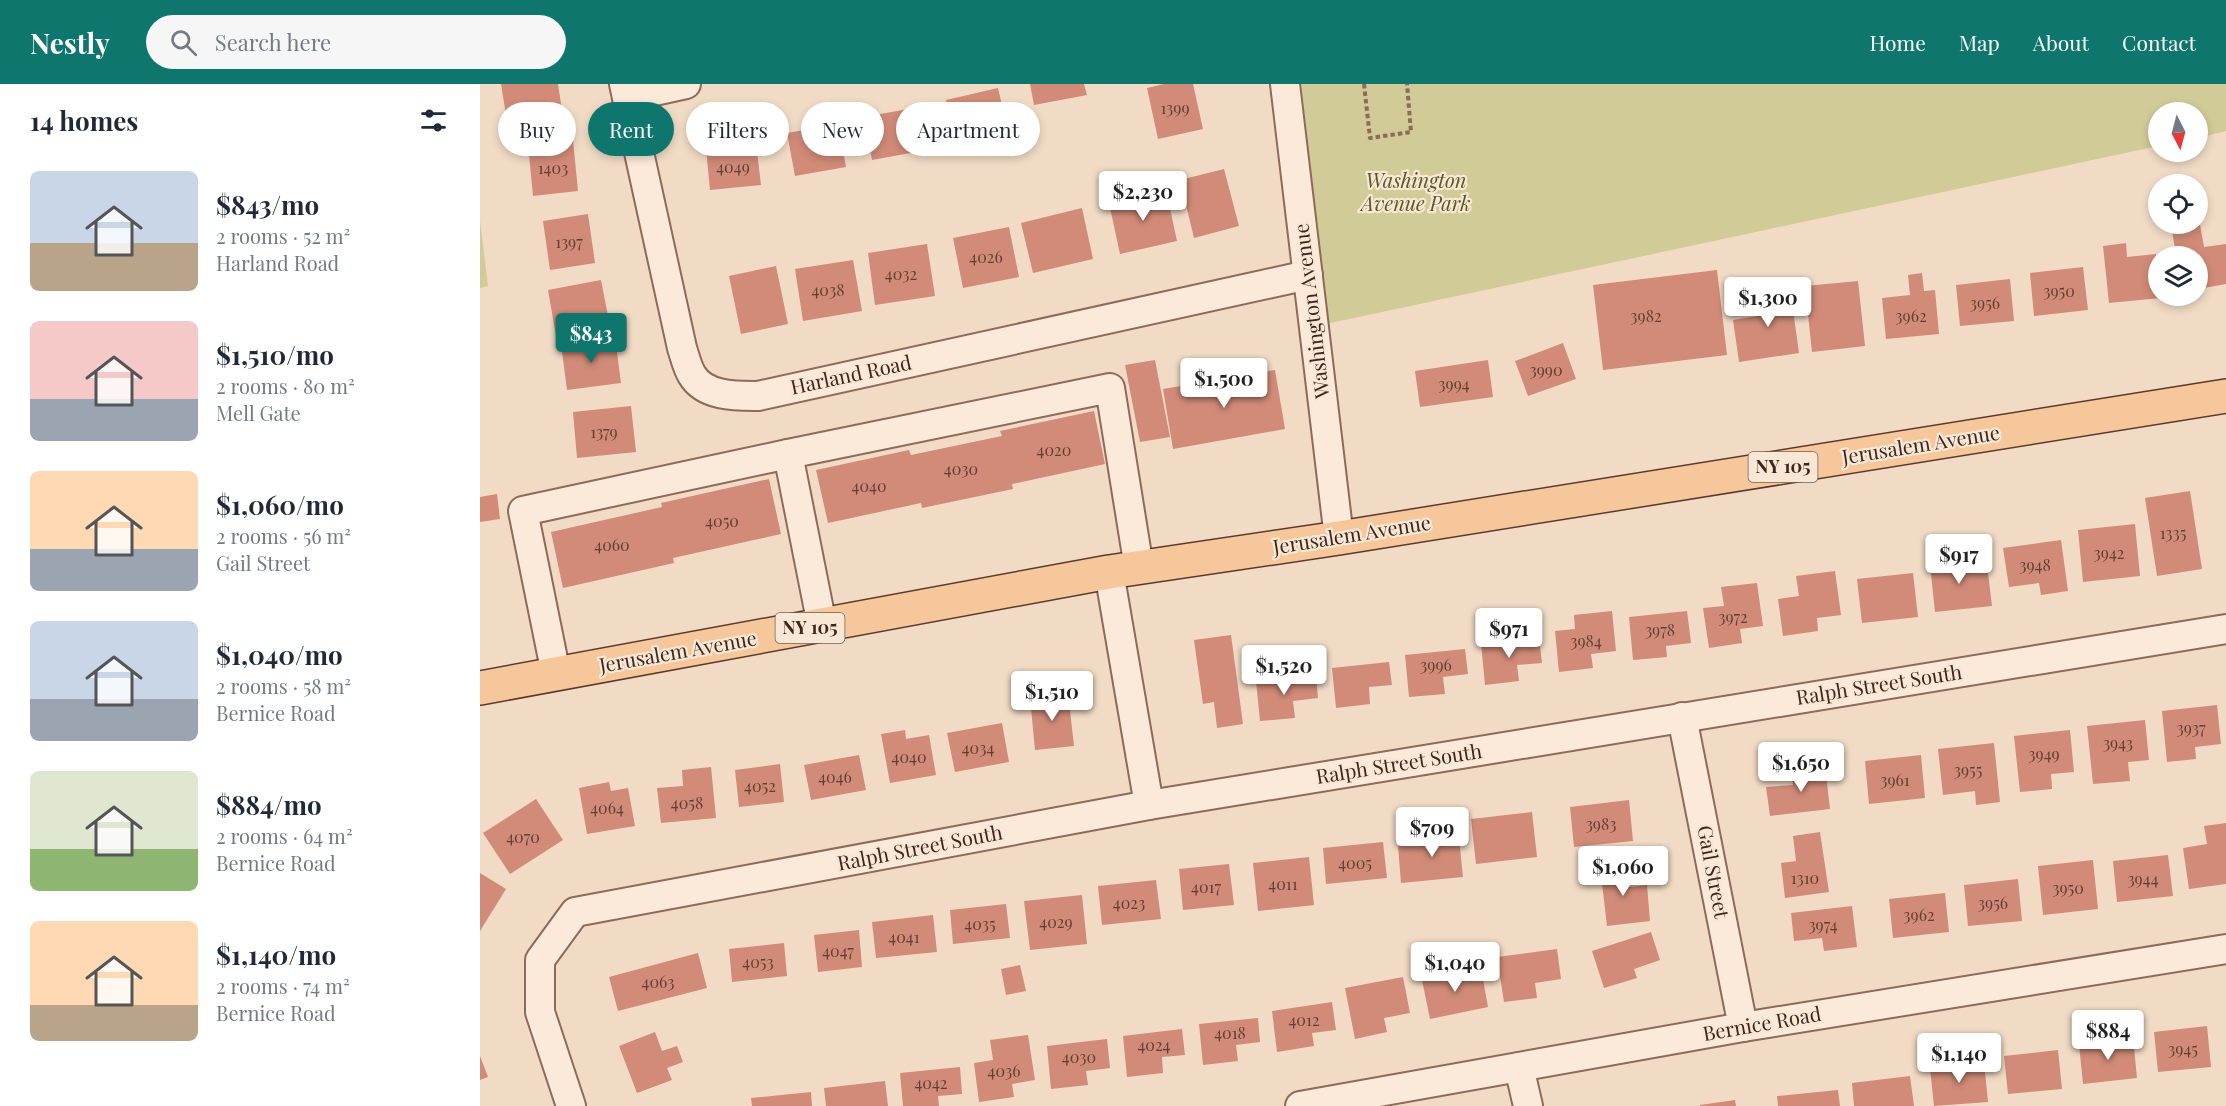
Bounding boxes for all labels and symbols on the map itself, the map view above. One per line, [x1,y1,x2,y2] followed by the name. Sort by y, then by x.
[1160,97,1190,118] house number: 1399
[2148,102,2208,162] north arrow
[716,156,750,177] house number: 4049
[538,157,568,178] house number: 1403
[1359,166,1471,216] park label: Washington Avenue Park
[1094,171,1192,222] pin: $2,230
[1286,222,1335,401] street label: Washington Avenue
[555,231,583,252] house number: 1397
[969,246,1003,267] house number: 4026
[885,263,917,284] house number: 4032
[1719,277,1817,328] pin: $1,300
[811,279,845,300] house number: 4038
[2043,280,2075,301] house number: 3950
[1970,292,2000,313] house number: 3956
[1630,305,1662,326] house number: 3982
[1895,305,1927,326] house number: 3962
[555,313,627,364] pin: $843
[788,347,914,400] street label: Harland Road
[1175,358,1273,409] pin: $1,500
[1529,359,1563,380] house number: 3990
[1438,373,1470,394] house number: 3994
[1839,418,2002,469] street label: Jerusalem Avenue
[590,421,618,442] house number: 1379
[1037,439,1071,460] house number: 4020
[1748,452,1818,482] road number: NY 105
[944,458,978,479] house number: 4030
[851,475,887,496] house number: 4040
[1270,508,1433,559] street label: Jerusalem Avenue
[705,510,739,531] house number: 4050
[2160,522,2186,543] house number: 1335
[594,534,630,555] house number: 4060
[1923,534,1995,585] pin: $917
[2094,542,2124,563] house number: 3942
[2019,554,2051,575] house number: 3948
[1718,606,1748,627] house number: 3972
[1473,608,1545,659] pin: $971
[776,613,844,643] road number: NY 105
[1645,619,1675,640] house number: 3978
[596,623,759,678] street label: Jerusalem Avenue
[1570,630,1602,651] house number: 3984
[1235,645,1333,696] pin: $1,520
[1420,654,1452,675] house number: 3996
[1794,657,1964,710] street label: Ralph Street South
[1003,671,1101,722] pin: $1,510
[2176,717,2206,738] house number: 3937
[2103,732,2133,753] house number: 3943
[1314,736,1484,789] street label: Ralph Street South
[962,737,994,758] house number: 4034
[1752,742,1850,793] pin: $1,650
[2028,743,2060,764] house number: 3949
[891,746,927,767] house number: 4040
[1954,759,1982,780] house number: 3955
[818,766,852,787] house number: 4046
[1880,769,1910,790] house number: 3961
[744,775,776,796] house number: 4052
[671,792,703,813] house number: 4058
[590,797,624,818] house number: 4064
[1396,807,1468,858] pin: $709
[1586,813,1616,834] house number: 3983
[835,817,1005,876] street label: Ralph Street South
[1692,823,1737,921] street label: Gail Street
[506,826,540,847] house number: 4070
[1574,846,1672,897] pin: $1,060
[1338,852,1372,873] house number: 4005
[1791,867,1819,888] house number: 1310
[2127,868,2159,889] house number: 3944
[1268,873,1298,894] house number: 4011
[1191,876,1221,897] house number: 4017
[2052,877,2084,898] house number: 3950
[1113,892,1145,913] house number: 4023
[1978,892,2008,913] house number: 3956
[1903,904,1935,925] house number: 3962
[1039,911,1073,932] house number: 4029
[964,913,996,934] house number: 4035
[1808,914,1838,935] house number: 3974
[888,926,920,947] house number: 4041
[822,940,854,961] house number: 4047
[1406,942,1504,993] pin: $1,040
[742,951,774,972] house number: 4053
[642,971,675,992] house number: 4063
[1700,999,1823,1046] street label: Bernice Road
[1288,1009,1320,1030] house number: 4012
[2072,1010,2144,1061] pin: $884
[1214,1022,1246,1043] house number: 4018
[1910,1033,2008,1084] pin: $1,140
[1137,1034,1171,1055] house number: 4024
[2168,1038,2198,1059] house number: 3945
[1062,1046,1096,1067] house number: 4030
[988,1060,1021,1081] house number: 4036
[914,1072,948,1093] house number: 4042

